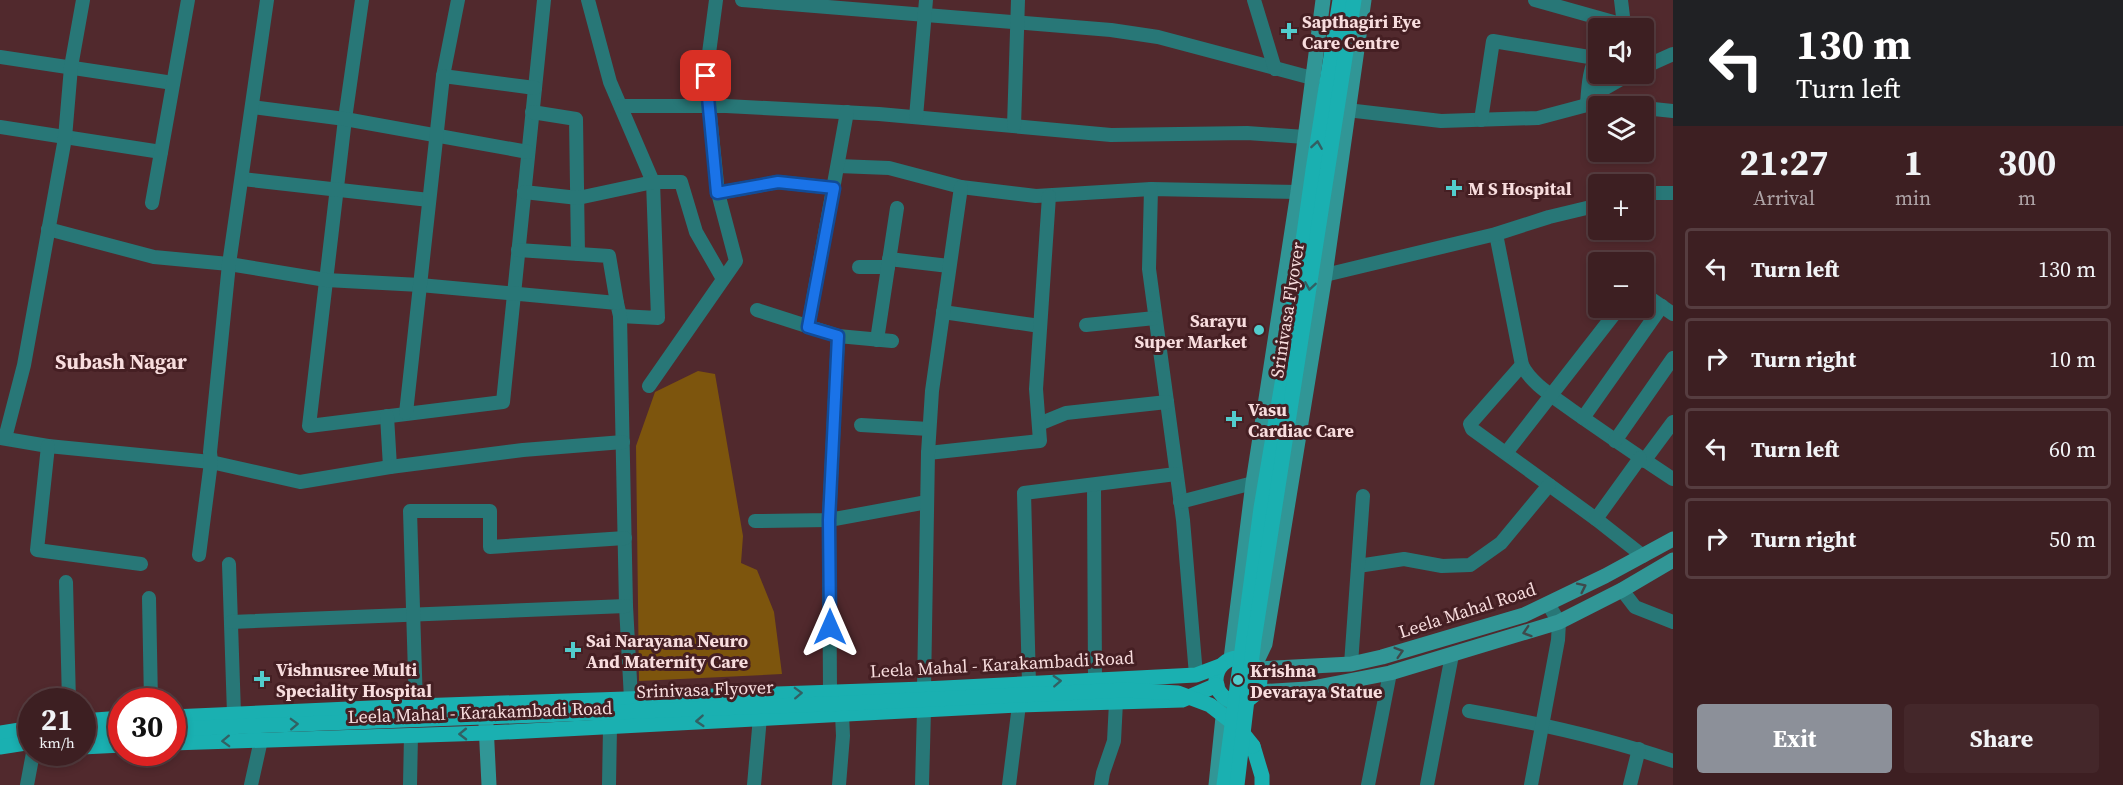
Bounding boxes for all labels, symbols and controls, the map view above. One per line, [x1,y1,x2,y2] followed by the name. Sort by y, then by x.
[1302,9,1421,55] place label: Sapthagiri Eye Care Centre
[1796,15,1911,73] text: 130 m
[1588,18,1654,318] map controls
[1588,18,1654,84] button: sound
[1280,22,1298,40] marker: Sapthagiri Eye Care Centre
[1697,24,1775,102] icon: left
[680,50,731,101] pin
[689,59,722,92] icon: arrive
[1796,70,1900,107] text: Turn left
[1588,96,1654,162] button: layers
[1740,138,1828,187] text: 21:27
[1903,138,1923,187] text: 1
[1998,138,2056,187] text: 300
[1310,141,1323,151] one-way arrow
[1588,174,1654,240] button: +
[1468,176,1572,201] place label: M S Hospital
[1445,179,1463,197] marker: M S Hospital
[1753,184,1815,212] text: Arrival
[1895,184,1931,212] text: min
[2018,184,2036,212] text: m
[1264,240,1310,380] street label: Srinivasa Flyover
[1588,252,1654,318] button: −
[1700,252,1733,285] icon: left
[1751,254,1839,284] text: Turn left
[2038,254,2096,284] text: 130 m
[1305,282,1317,291] one-way arrow
[1134,308,1248,354] place label: Sarayu Super Market
[1252,323,1266,337] marker: Sarayu Super Market
[1700,342,1733,375] icon: right
[1751,344,1856,374] text: Turn right
[2049,344,2096,374] text: 10 m
[55,347,187,376] district label: Subash Nagar
[1248,397,1354,443] place label: Vasu Cardiac Care
[1225,410,1243,428] marker: Vasu Cardiac Care
[1700,432,1733,465] icon: left
[1751,434,1839,464] text: Turn left
[2049,434,2096,464] text: 60 m
[1700,522,1733,555] icon: right
[1751,524,1856,554] text: Turn right
[2049,524,2096,554] text: 50 m
[1395,576,1539,644] street label: Leela Mahal Road
[1576,583,1587,595] one-way arrow
[798,595,862,659] position arrow
[1522,625,1532,637] one-way arrow
[586,628,748,674] place label: Sai Narayana Neuro And Maternity Care
[564,641,582,659] marker: Sai Narayana Neuro And Maternity Care
[869,645,1135,683] street label: Leela Mahal - Karakambadi Road
[1393,647,1404,659] one-way arrow
[276,657,432,703] place label: Vishnusree Multi Speciality Hospital
[1250,658,1382,704] place label: Krishna Devaraya Statue
[253,670,271,688] marker: Vishnusree Multi Speciality Hospital
[1231,673,1245,687] marker: Krishna Devaraya Statue
[636,674,774,704] street label: Srinivasa Flyover
[1052,675,1061,688] one-way arrow
[793,686,802,699] one-way arrow
[108,688,186,766] speed limit sign: 30
[347,695,613,729] street label: Leela Mahal - Karakambadi Road
[41,699,73,740] text: 21
[1697,704,1892,773] button: Exit
[1904,704,2099,773] button: Share
[695,715,704,728] one-way arrow
[289,718,298,731] one-way arrow
[459,728,468,740] one-way arrow
[39,732,75,753] text: km/h
[222,735,231,747] one-way arrow

